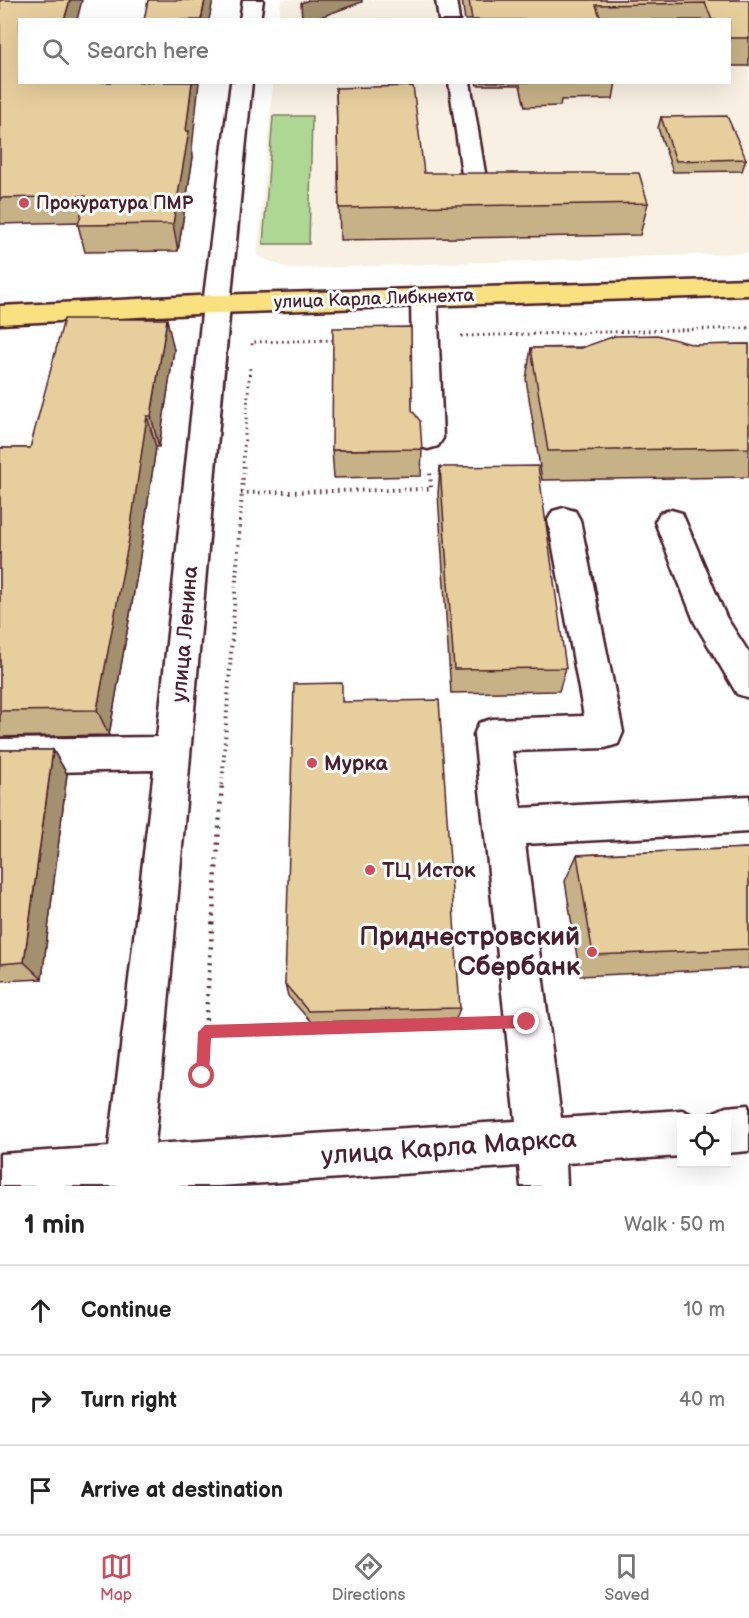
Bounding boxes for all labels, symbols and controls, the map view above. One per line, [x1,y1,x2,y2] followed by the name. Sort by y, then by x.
[18,18,731,84] search box
[39,35,72,68] icon: search
[87,38,209,65] text: Search here
[36,193,194,214] place label: Прокуратура ПМР
[17,196,31,210] marker: Прокуратура ПМР
[273,285,475,313] street label: улица Карла Либкнехта
[167,564,203,703] street label: улица Ленина
[324,751,388,776] place label: Мурка
[305,756,319,770] marker: Мурка
[382,858,476,883] place label: ТЦ Исток
[363,863,377,877] marker: ТЦ Исток
[359,922,581,983] place label: Приднестровский Сбербанк
[585,945,599,959] marker: Приднестровский Сбербанк
[513,1008,539,1034] route end
[188,1062,214,1088] route start
[677,1114,731,1168] map controls
[677,1114,731,1168] button: locate
[320,1124,578,1172] street label: улица Карла Маркса
[24,1210,85,1241] text: 1 min
[624,1213,725,1237] text: Walk · 50 m
[24,1294,57,1327] icon: ahead
[81,1297,171,1324] text: Continue
[684,1298,725,1322] text: 10 m
[24,1384,57,1417] icon: right
[81,1387,177,1414] text: Turn right
[679,1388,725,1412] text: 40 m
[24,1474,57,1507] icon: arrive
[81,1477,283,1504] text: Arrive at destination
[100,1550,133,1605] tab: Map
[332,1550,405,1605] tab: Directions
[604,1550,649,1605] tab: Saved

